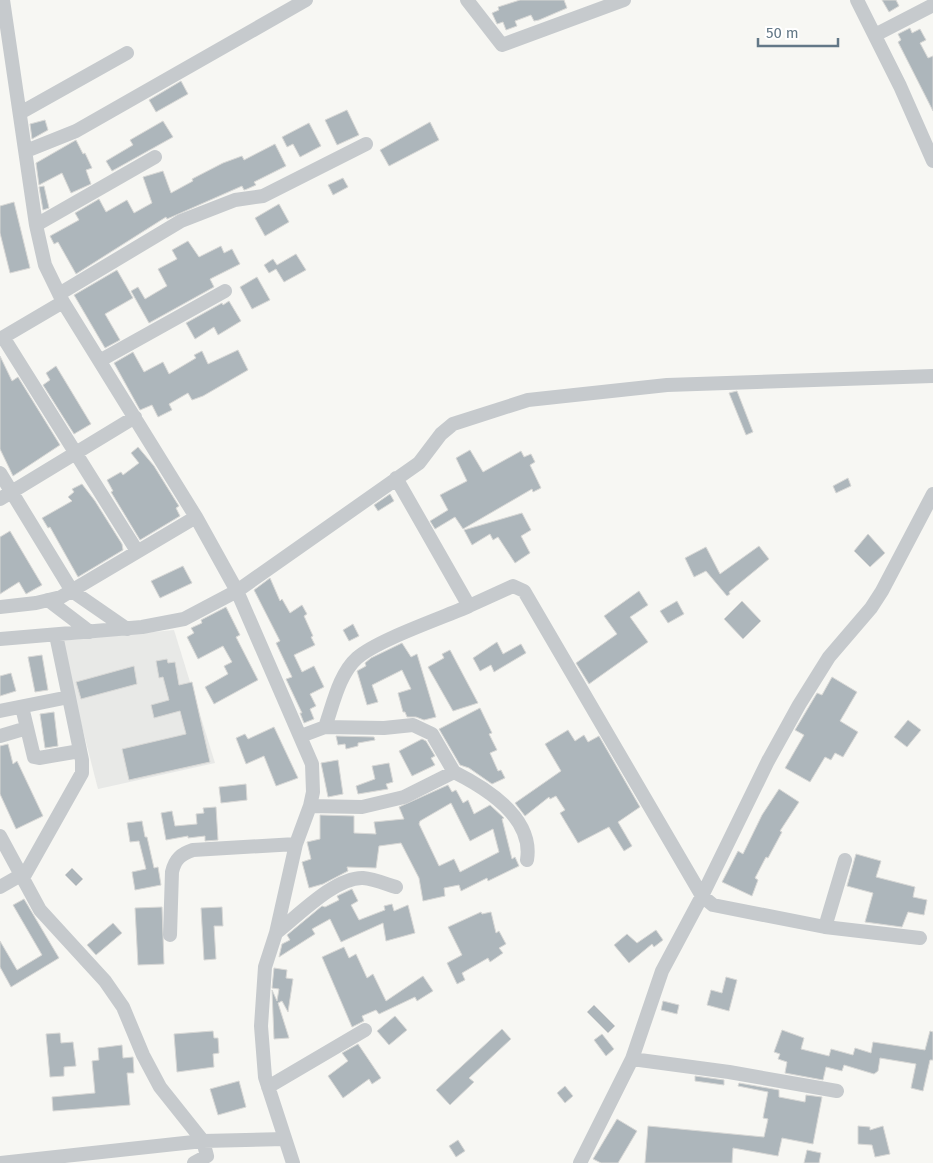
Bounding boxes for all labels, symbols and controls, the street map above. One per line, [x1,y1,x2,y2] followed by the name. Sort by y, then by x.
[758,15,838,47] scale bar
[766,24,799,42] text: 50 m

